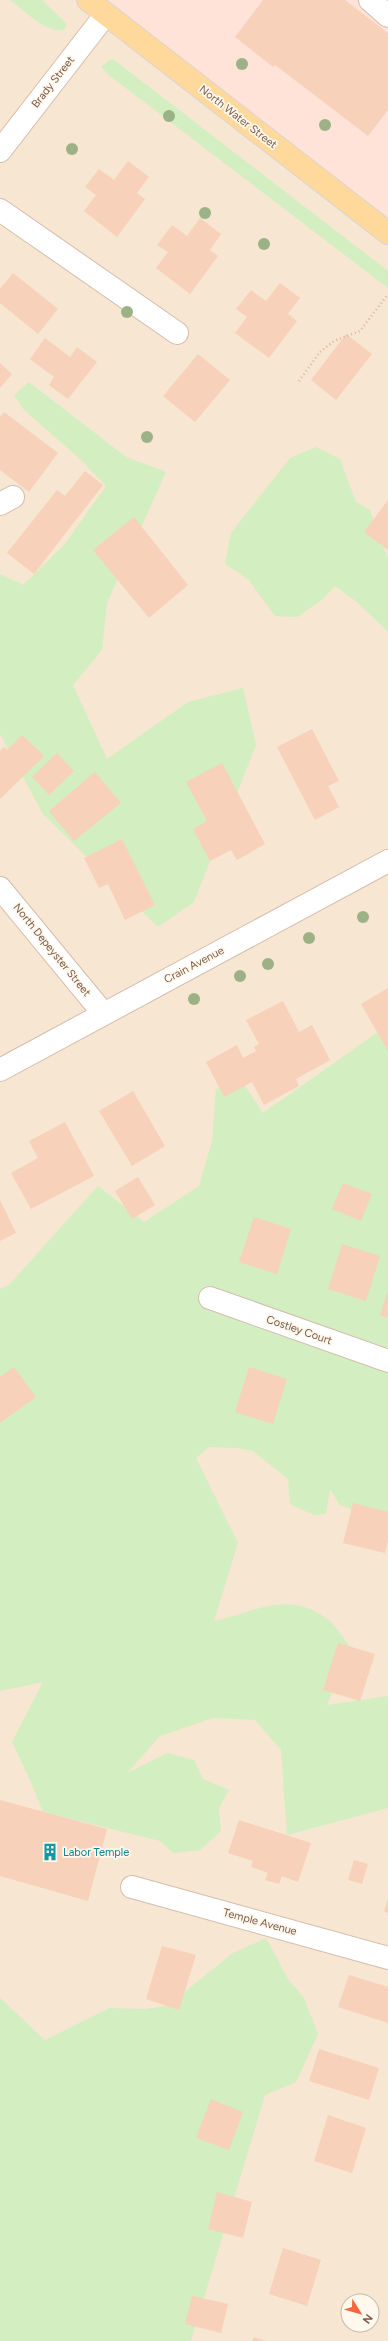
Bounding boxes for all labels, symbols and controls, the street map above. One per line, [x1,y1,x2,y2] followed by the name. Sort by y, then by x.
[29,54,77,110] street label: Brady Street
[197,83,279,151] street label: North Water Street
[10,901,94,999] street label: North Depeyster Street
[162,944,226,986] street label: Crain Avenue
[264,1313,334,1347] street label: Costley Court
[40,1842,60,1862] building icon: Labor Temple
[63,1846,129,1859] place label: Labor Temple
[222,1906,298,1938] street label: Temple Avenue
[340,2293,380,2333] north arrow
[360,2311,375,2326] text: N

